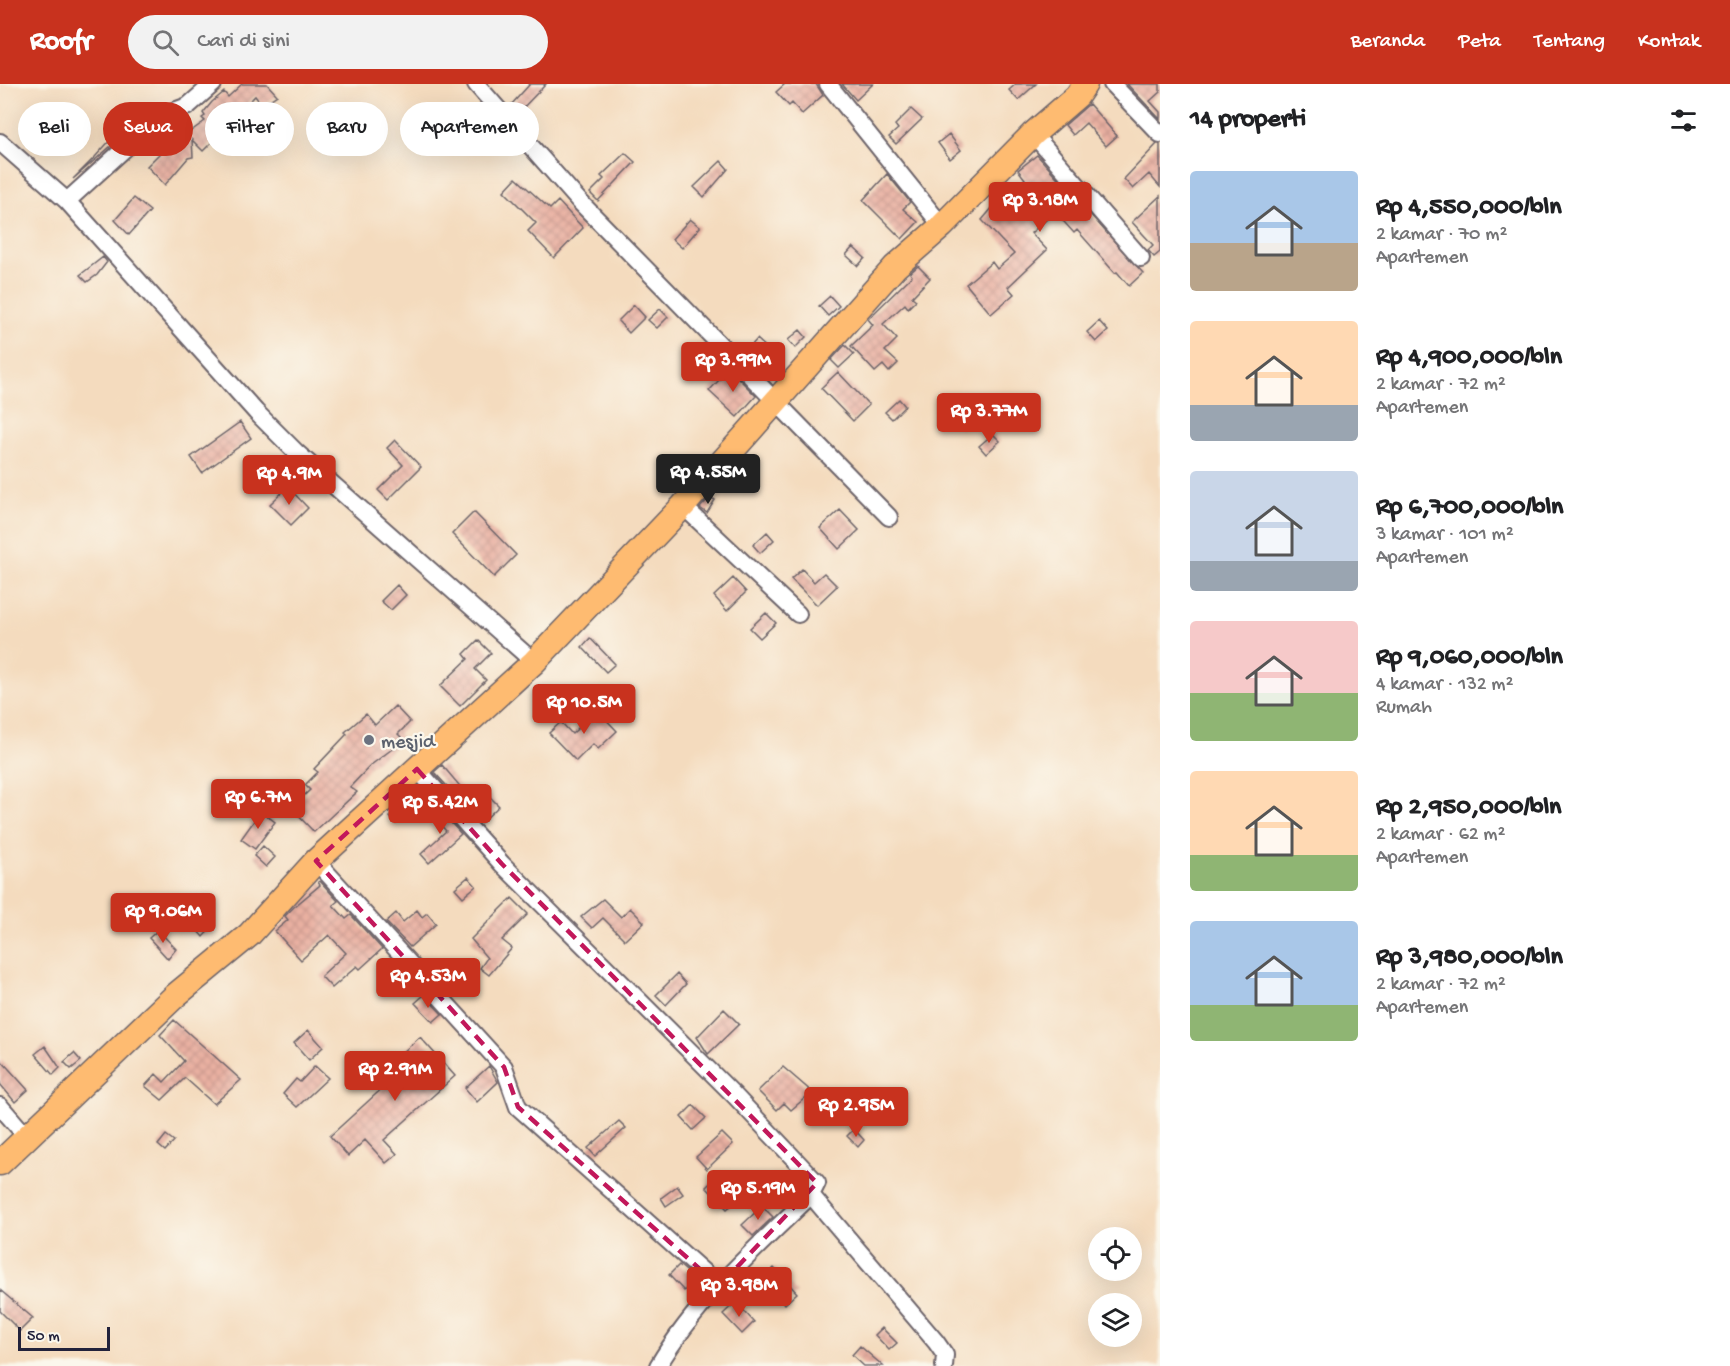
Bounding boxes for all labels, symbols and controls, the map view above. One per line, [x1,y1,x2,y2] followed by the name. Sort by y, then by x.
[128,15,548,69] search box
[30,26,92,59] text: Roofr
[149,26,182,59] icon: search
[197,29,290,55] text: Cari di sini
[1351,30,1425,55] text: Beranda
[1458,30,1501,55] text: Peta
[1534,30,1605,55] text: Tentang
[1638,30,1700,55] text: Kontak
[18,102,91,156] chip: Beli
[103,102,193,156] chip: Sewa
[205,102,294,156] chip: Filter
[306,102,388,156] chip: Baru
[400,102,539,156] chip: Apartemen
[1667,104,1700,137] icon: filters
[1190,105,1306,136] text: 14 properti
[978,182,1102,233] pin: Rp 3.18M
[1003,190,1077,213] text: Rp 3.18M
[1376,193,1562,224] text: Rp 4,550,000/bln
[1238,195,1310,267] icon: home
[1376,224,1507,247] text: 2 kamar · 70 m²
[1376,247,1468,270] text: Apartemen
[671,342,795,393] pin: Rp 3.99M
[1376,343,1562,374] text: Rp 4,900,000/bln
[1238,345,1310,417] icon: home
[695,350,771,373] text: Rp 3.99M
[1376,374,1506,397] text: 2 kamar · 72 m²
[927,393,1051,444] pin: Rp 3.77M
[1376,397,1468,420] text: Apartemen
[951,401,1027,424] text: Rp 3.77M
[646,454,770,505] pin: Rp 4.55M
[234,455,344,506] pin: Rp 4.9M
[670,462,746,485] text: Rp 4.55M
[257,463,321,486] text: Rp 4.9M
[1376,493,1563,524] text: Rp 6,700,000/bln
[1238,495,1310,567] icon: home
[1376,524,1514,547] text: 3 kamar · 101 m²
[1376,547,1468,570] text: Apartemen
[1376,643,1563,674] text: Rp 9,060,000/bln
[1238,645,1310,717] icon: home
[1376,674,1513,697] text: 4 kamar · 132 m²
[522,684,646,735] pin: Rp 10.5M
[546,692,622,715] text: Rp 10.5M
[1376,697,1432,720] text: Rumah
[381,732,437,755] place label: mesjid
[362,733,376,747] marker: mesjid
[203,779,313,830] pin: Rp 6.7M
[378,784,502,835] pin: Rp 5.42M
[225,787,291,810] text: Rp 6.7M
[403,792,478,815] text: Rp 5.42M
[1376,793,1561,824] text: Rp 2,950,000/bln
[1238,795,1310,867] icon: home
[1376,824,1506,847] text: 2 kamar · 62 m²
[1376,847,1468,870] text: Apartemen
[101,893,225,944] pin: Rp 9.06M
[125,901,201,924] text: Rp 9.06M
[1376,943,1563,974] text: Rp 3,980,000/bln
[1238,945,1310,1017] icon: home
[366,958,490,1009] pin: Rp 4.53M
[390,966,466,989] text: Rp 4.53M
[1376,974,1506,997] text: 2 kamar · 72 m²
[1376,997,1468,1020] text: Apartemen
[333,1051,457,1102] pin: Rp 2.91M
[358,1059,432,1082] text: Rp 2.91M
[794,1087,918,1138] pin: Rp 2.95M
[818,1095,894,1118] text: Rp 2.95M
[696,1170,820,1221] pin: Rp 5.19M
[721,1178,795,1201] text: Rp 5.19M
[1088,1227,1142,1347] map controls
[1088,1227,1142,1281] button: locate
[677,1267,801,1318] pin: Rp 3.98M
[701,1275,777,1298] text: Rp 3.98M
[1088,1293,1142,1347] button: layers
[18,1324,110,1352] scale bar
[27,1328,60,1347] text: 50 m

